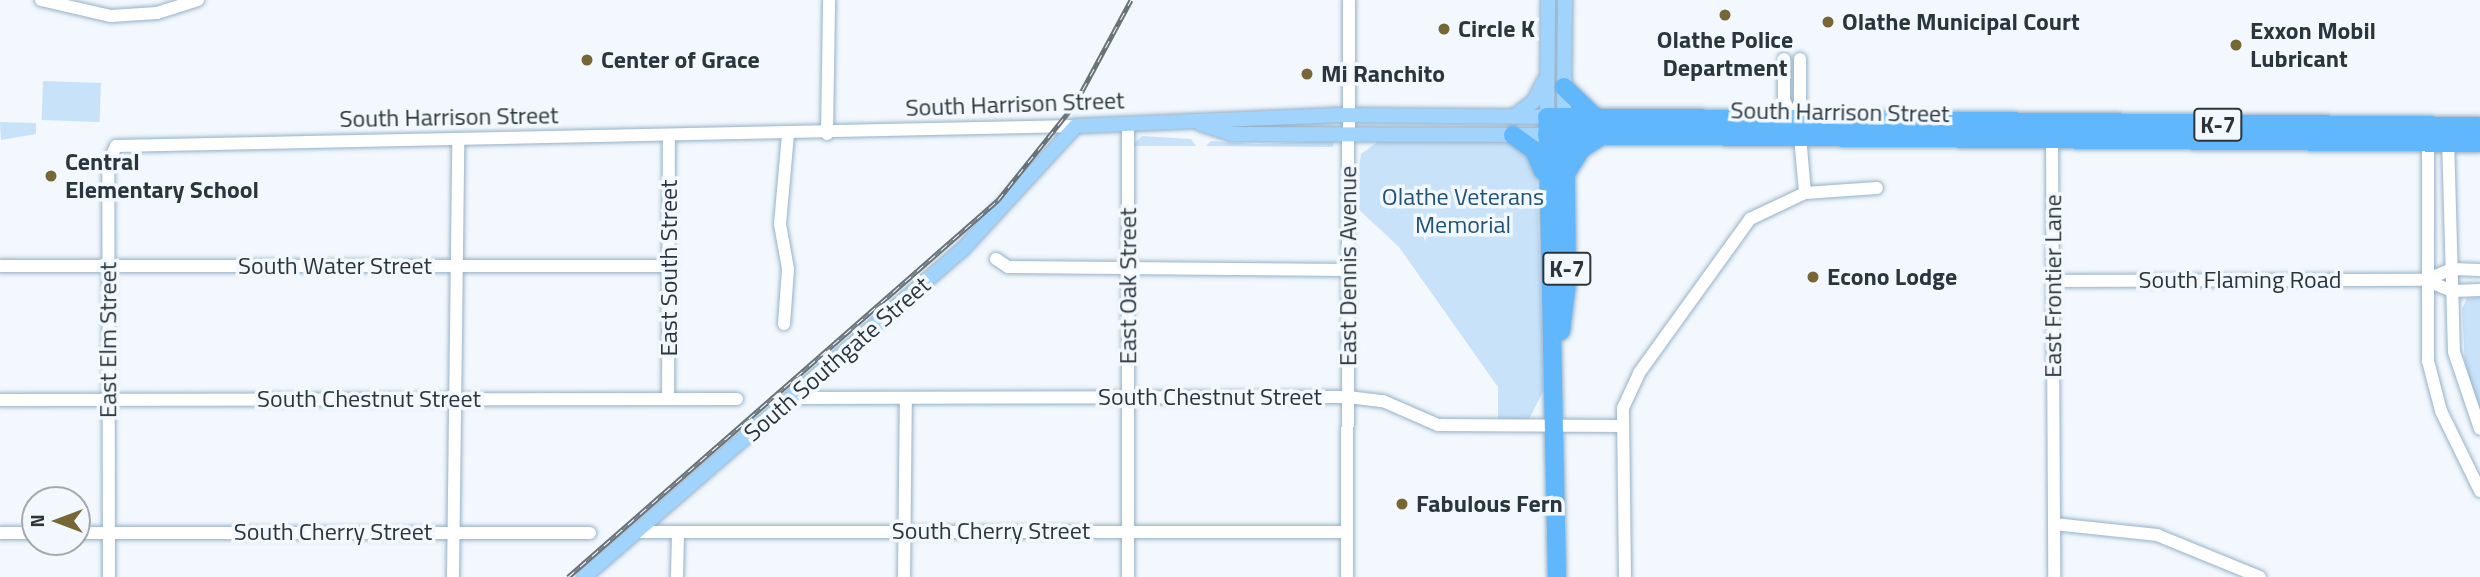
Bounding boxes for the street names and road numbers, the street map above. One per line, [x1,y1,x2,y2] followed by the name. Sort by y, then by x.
[905,86,1125,122] street label: South Harrison Street
[1730,96,1950,128] street label: South Harrison Street
[339,101,559,133] street label: South Harrison Street
[2192,106,2244,144] road number: K-7
[1334,166,1362,366] street label: East Dennis Avenue
[655,179,683,357] street label: East South Street
[2039,194,2067,378] street label: East Frontier Lane
[1114,208,1142,364] street label: East Oak Street
[1541,250,1593,288] road number: K-7
[238,252,432,280] street label: South Water Street
[94,262,122,418] street label: East Elm Street
[2139,266,2341,294] street label: South Flaming Road
[738,270,936,448] street label: South Southgate Street
[1098,383,1322,411] street label: South Chestnut Street
[257,385,481,413] street label: South Chestnut Street
[892,517,1090,545] street label: South Cherry Street
[234,518,432,546] street label: South Cherry Street

